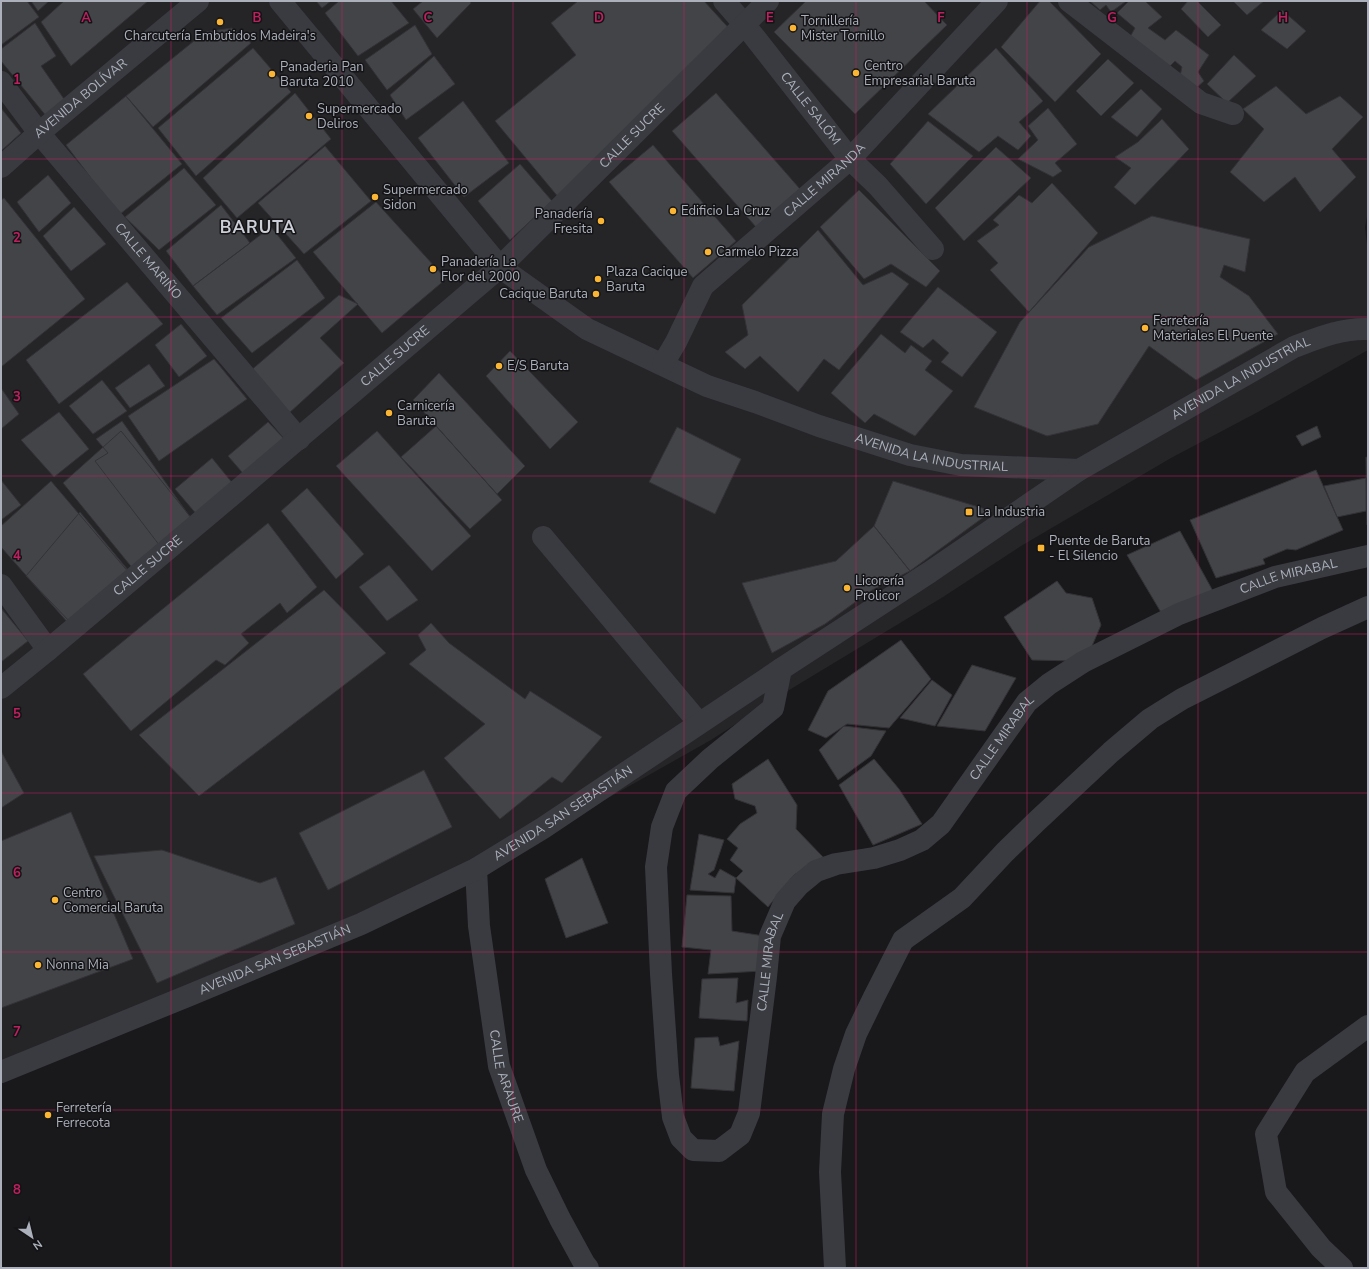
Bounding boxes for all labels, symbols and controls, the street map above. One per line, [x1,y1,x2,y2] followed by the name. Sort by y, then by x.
[81,9,91,27] text: A
[253,9,262,27] text: B
[424,9,433,27] text: C
[594,9,604,27] text: D
[766,9,774,27] text: E
[937,9,945,27] text: F
[1107,9,1117,27] text: G
[1278,9,1288,27] text: H
[801,12,885,45] place label: Tornillería Mister Tornillo
[215,17,225,27] marker: Charcutería Embutidos Madeira's
[788,23,798,33] marker: Tornillería Mister Tornillo
[124,27,316,45] place label: Charcutería Embutidos Madeira's
[30,54,131,143] street label: AVENIDA BOLÍVAR
[864,57,976,90] place label: Centro Empresarial Baruta
[280,58,364,91] place label: Panaderia Pan Baruta 2010
[776,68,845,149] street label: CALLE SALÓM
[851,68,861,78] marker: Centro Empresarial Baruta
[267,69,277,79] marker: Panaderia Pan Baruta 2010
[13,71,21,89] text: 1
[595,99,669,172] street label: CALLE SUCRE
[317,100,402,133] place label: Supermercado Deliros
[304,111,314,121] marker: Supermercado Deliros
[780,139,870,221] street label: CALLE MIRANDA
[383,181,468,214] place label: Supermercado Sidon
[370,192,380,202] marker: Supermercado Sidon
[681,202,770,220] place label: Edificio La Cruz
[535,205,593,238] place label: Panadería Fresita
[668,206,678,216] marker: Edificio La Cruz
[220,216,296,239] district label: BARUTA
[596,216,606,226] marker: Panadería Fresita
[110,219,186,303] street label: CALLE MARIÑO
[13,229,21,247] text: 2
[716,243,799,261] place label: Carmelo Pizza
[703,247,713,257] marker: Carmelo Pizza
[441,253,520,286] place label: Panadería La Flor del 2000
[606,263,687,296] place label: Plaza Cacique Baruta
[428,264,438,274] marker: Panadería La Flor del 2000
[593,274,603,284] marker: Plaza Cacique Baruta
[499,285,588,303] place label: Cacique Baruta
[591,289,601,299] marker: Cacique Baruta
[1153,312,1273,345] place label: Ferretería Materiales El Puente
[357,322,433,391] street label: CALLE SUCRE
[1140,323,1150,333] marker: Ferretería Materiales El Puente
[1168,333,1313,424] street label: AVENIDA LA INDUSTRIAL
[507,357,569,375] place label: E/S Baruta
[494,361,504,371] marker: E/S Baruta
[13,388,21,406] text: 3
[397,397,455,430] place label: Carnicería Baruta
[384,408,394,418] marker: Carnicería Baruta
[852,429,1008,476] street label: AVENIDA LA INDUSTRIAL
[977,503,1045,521] place label: La Industria
[964,507,974,517] marker: La Industria
[109,531,186,600] street label: CALLE SUCRE
[1049,532,1150,565] place label: Puente de Baruta - El Silencio
[1036,543,1046,553] marker: Puente de Baruta - El Silencio
[13,547,21,565] text: 4
[1237,554,1339,599] street label: CALLE MIRABAL
[855,572,904,605] place label: Licorería Prolicor
[842,583,852,593] marker: Licorería Prolicor
[965,691,1038,784] street label: CALLE MIRABAL
[13,705,21,723] text: 5
[490,762,636,865] street label: AVENIDA SAN SEBASTIÁN
[13,864,21,882] text: 6
[63,884,163,917] place label: Centro Comercial Baruta
[50,895,60,905] marker: Centro Comercial Baruta
[753,909,788,1012] street label: CALLE MIRABAL
[196,920,354,999] street label: AVENIDA SAN SEBASTIÁN
[46,956,109,974] place label: Nonna Mia
[33,960,43,970] marker: Nonna Mia
[13,1023,21,1041] text: 7
[485,1028,527,1125] street label: CALLE ARAURE
[56,1099,112,1132] place label: Ferretería Ferrecota
[43,1110,53,1120] marker: Ferretería Ferrecota
[13,1181,21,1199] text: 8
[12,1217,52,1257] north arrow
[30,1236,45,1253] text: N

